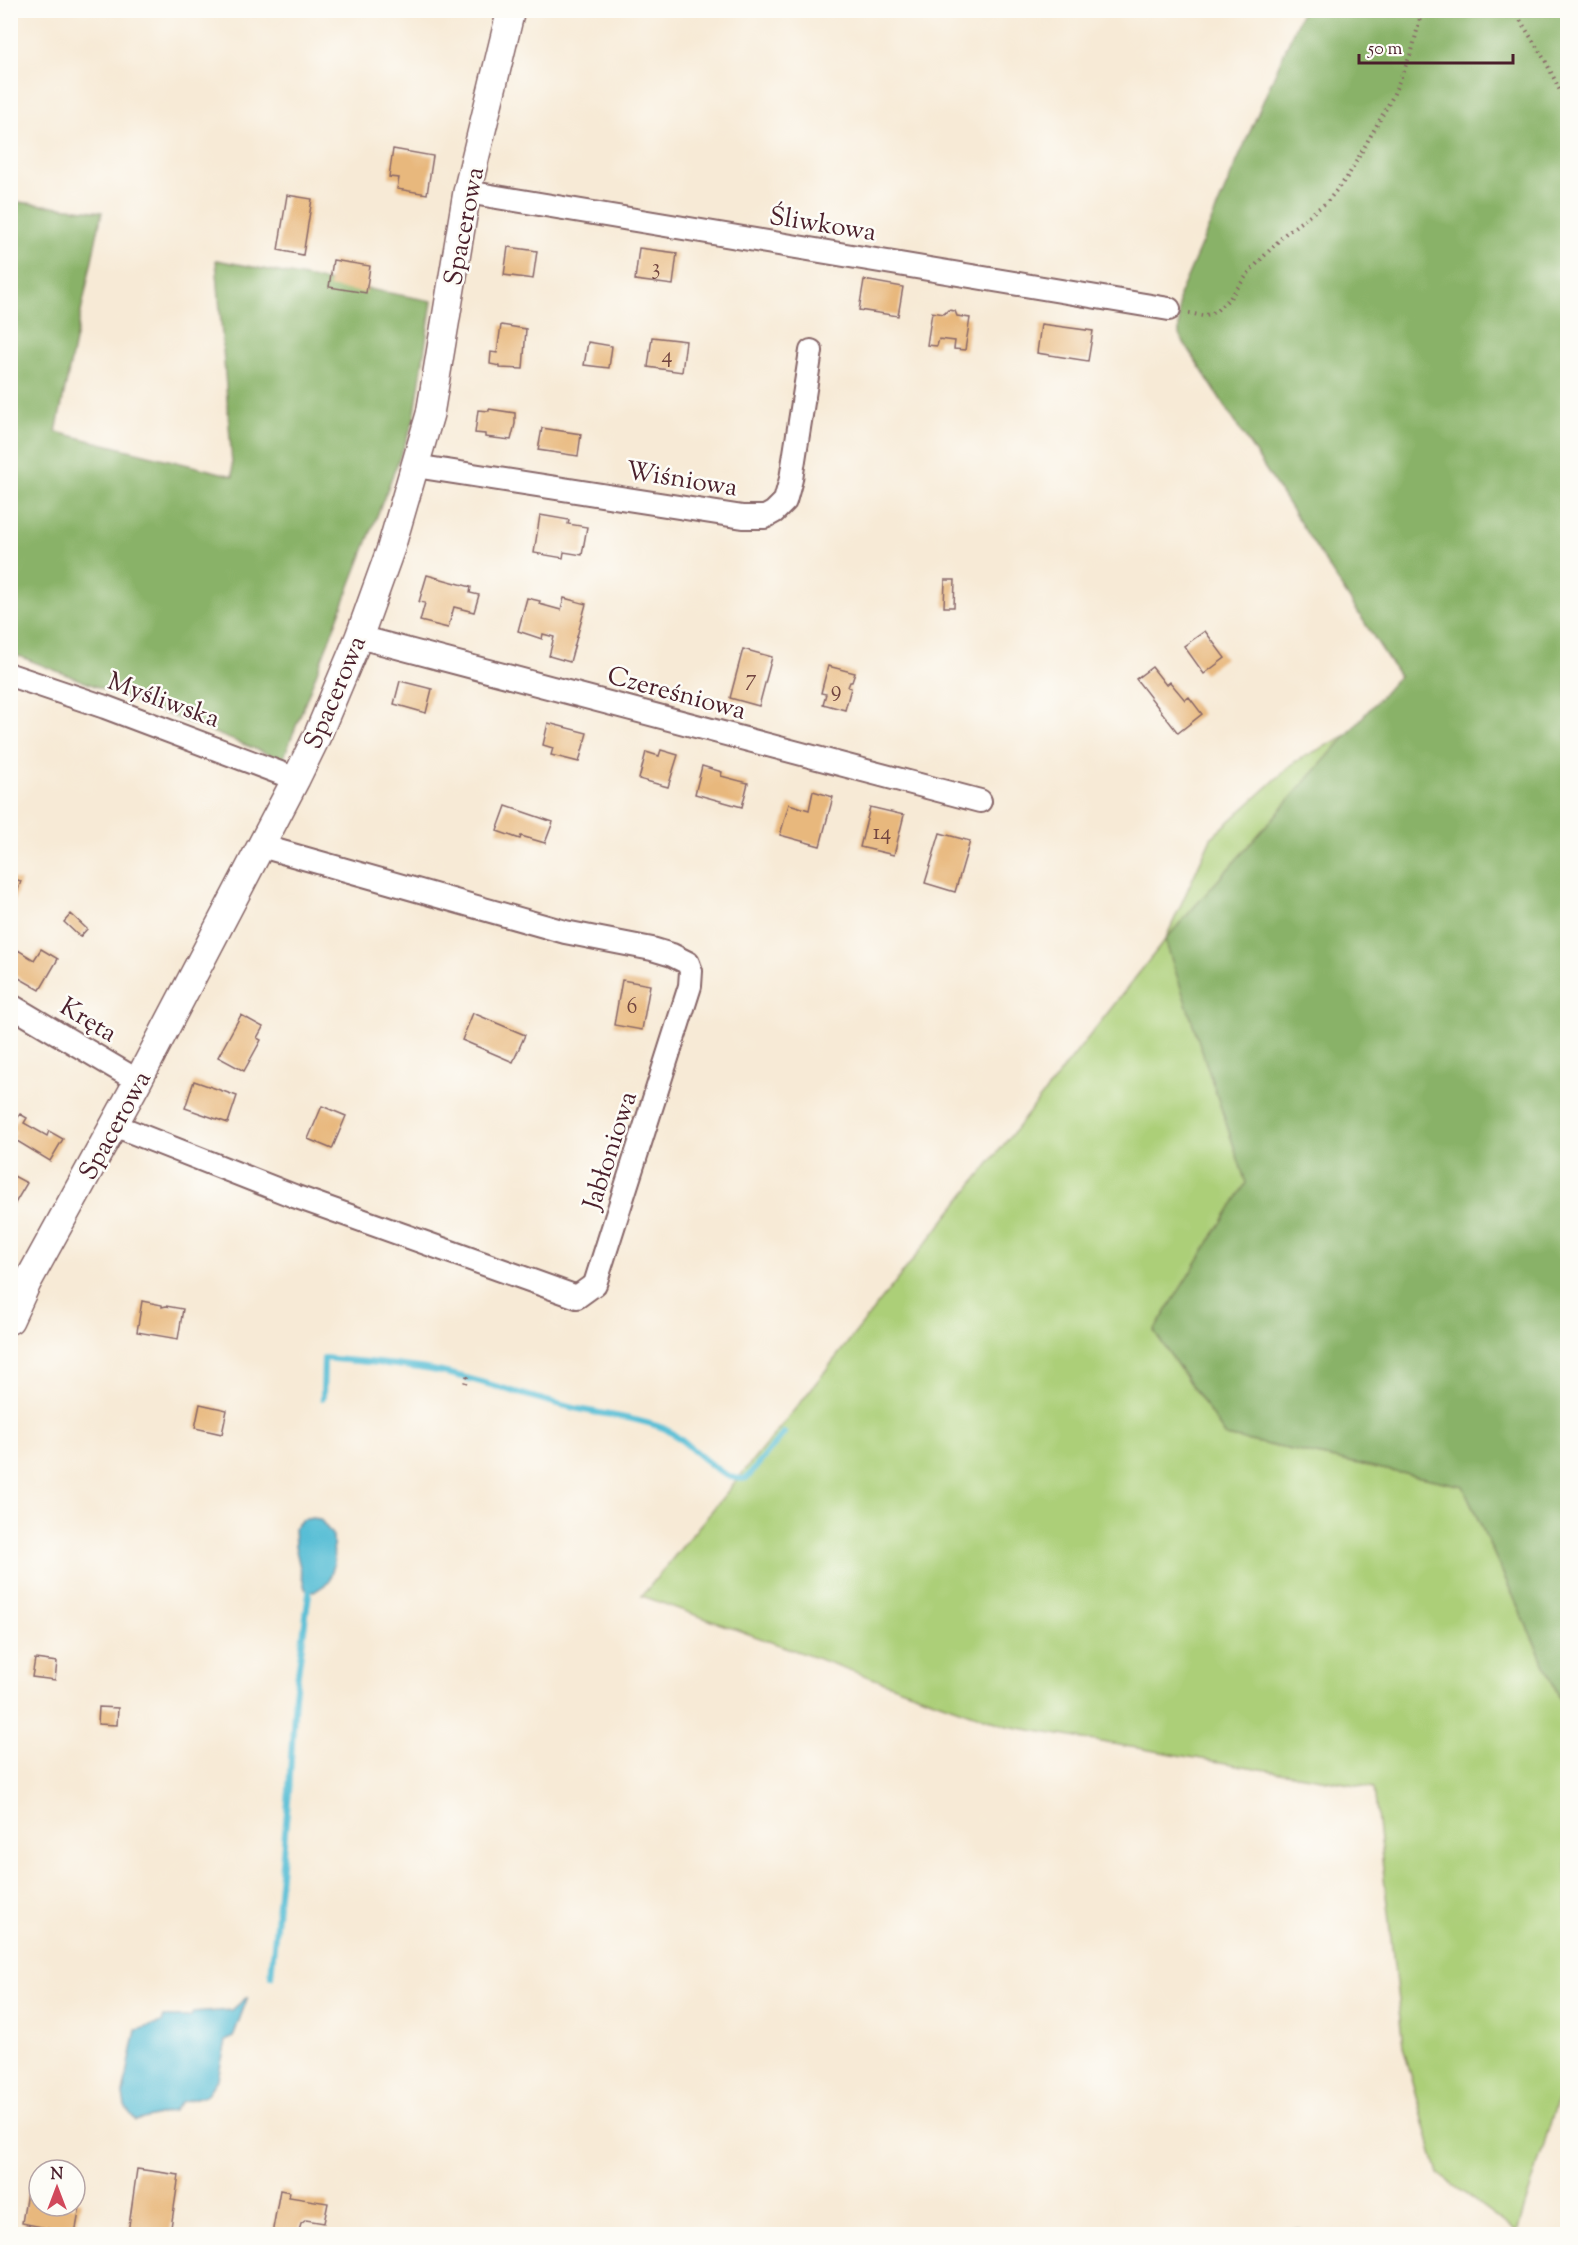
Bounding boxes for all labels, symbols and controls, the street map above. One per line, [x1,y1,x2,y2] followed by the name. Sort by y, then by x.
[1359,27,1514,65] scale bar
[1367,37,1403,63] text: 50 m
[436,164,495,289] street label: Spacerowa
[766,199,879,252] street label: Śliwkowa
[652,253,660,285] house number: 3
[661,341,673,373] house number: 4
[623,453,740,508] street label: Wiśniowa
[296,630,377,755] street label: Spacerowa
[603,658,750,731] street label: Czereśniowa
[102,664,224,739] street label: Myśliwska
[745,664,757,696] house number: 7
[831,675,841,707] house number: 9
[873,818,891,850] house number: 14
[52,990,123,1053] street label: Kręta
[627,992,637,1024] house number: 6
[71,1065,161,1188] street label: Spacerowa
[574,1087,648,1217] street label: Jabłoniowa
[27,2158,87,2218] north arrow
[51,2164,64,2187] text: N

